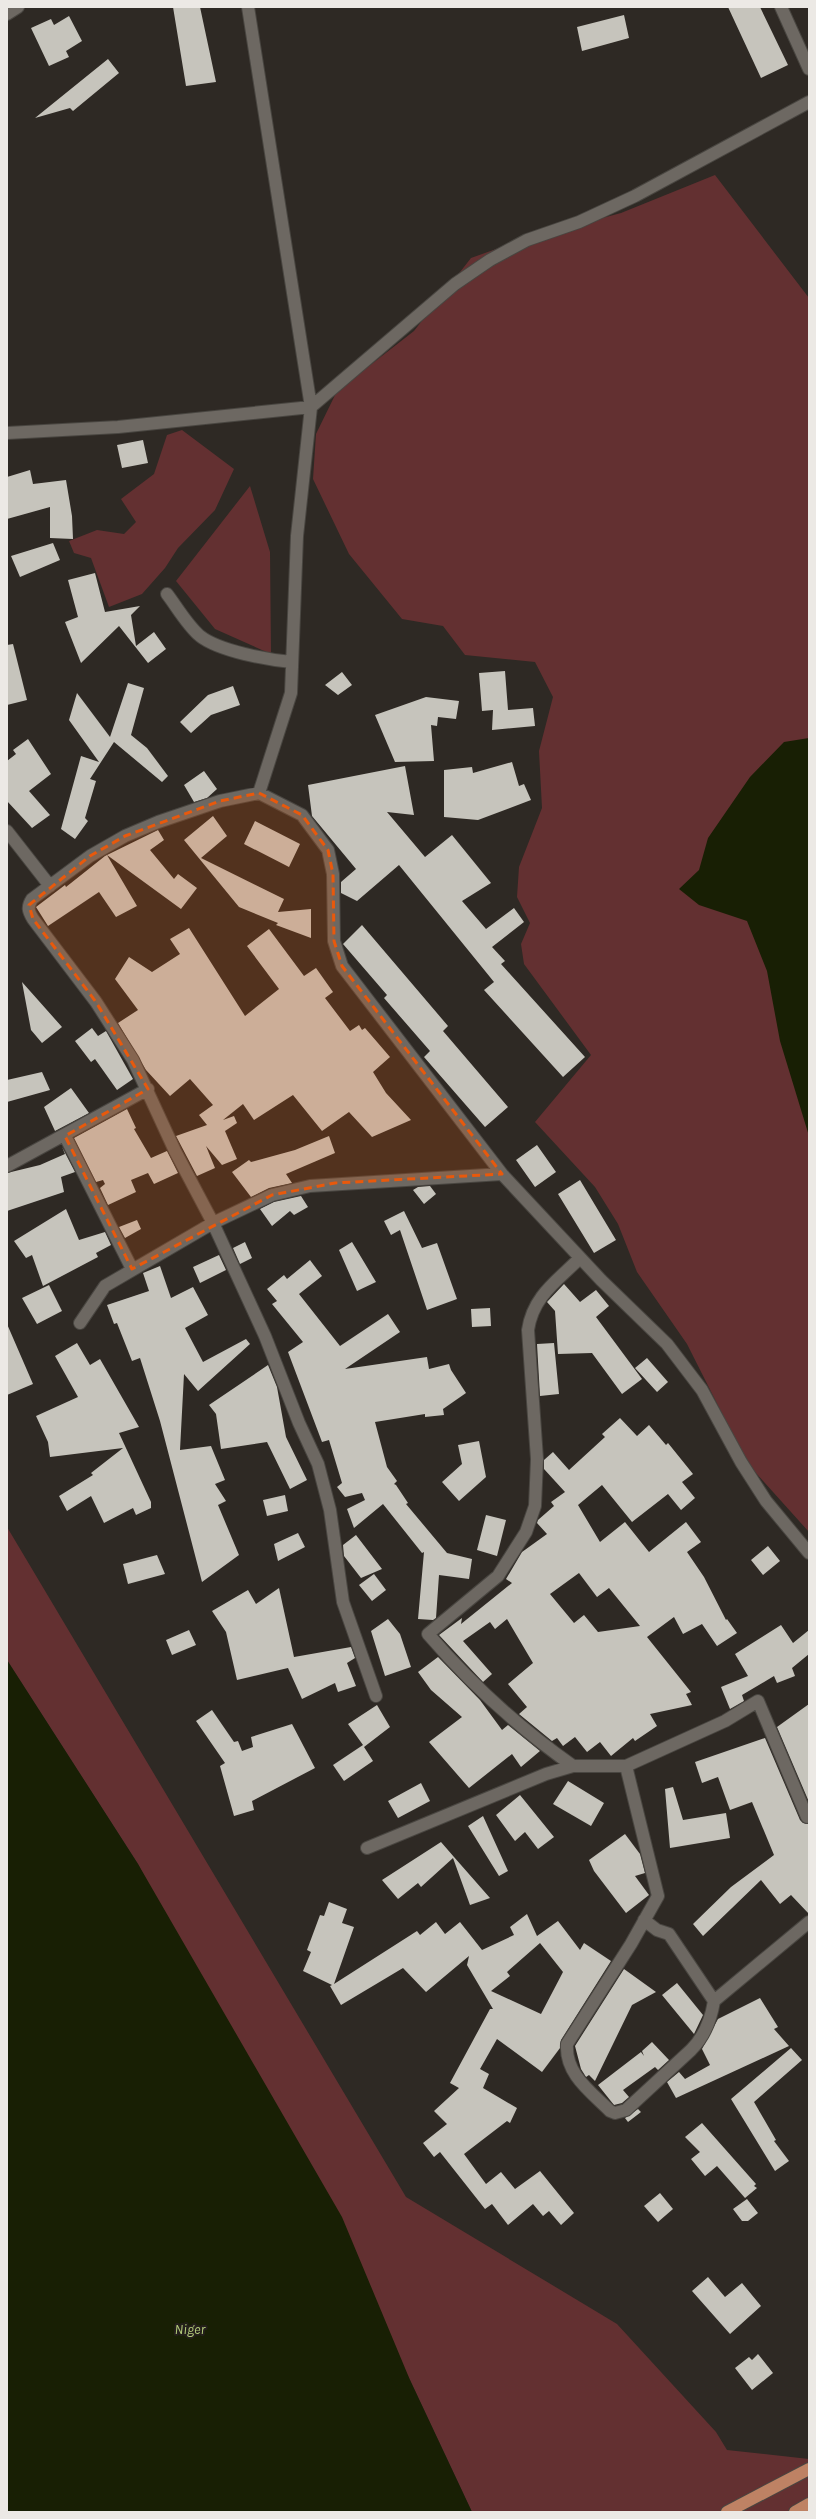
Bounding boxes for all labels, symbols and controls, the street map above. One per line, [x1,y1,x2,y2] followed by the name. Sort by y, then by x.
[175,2321,207,2338] water label: Niger

